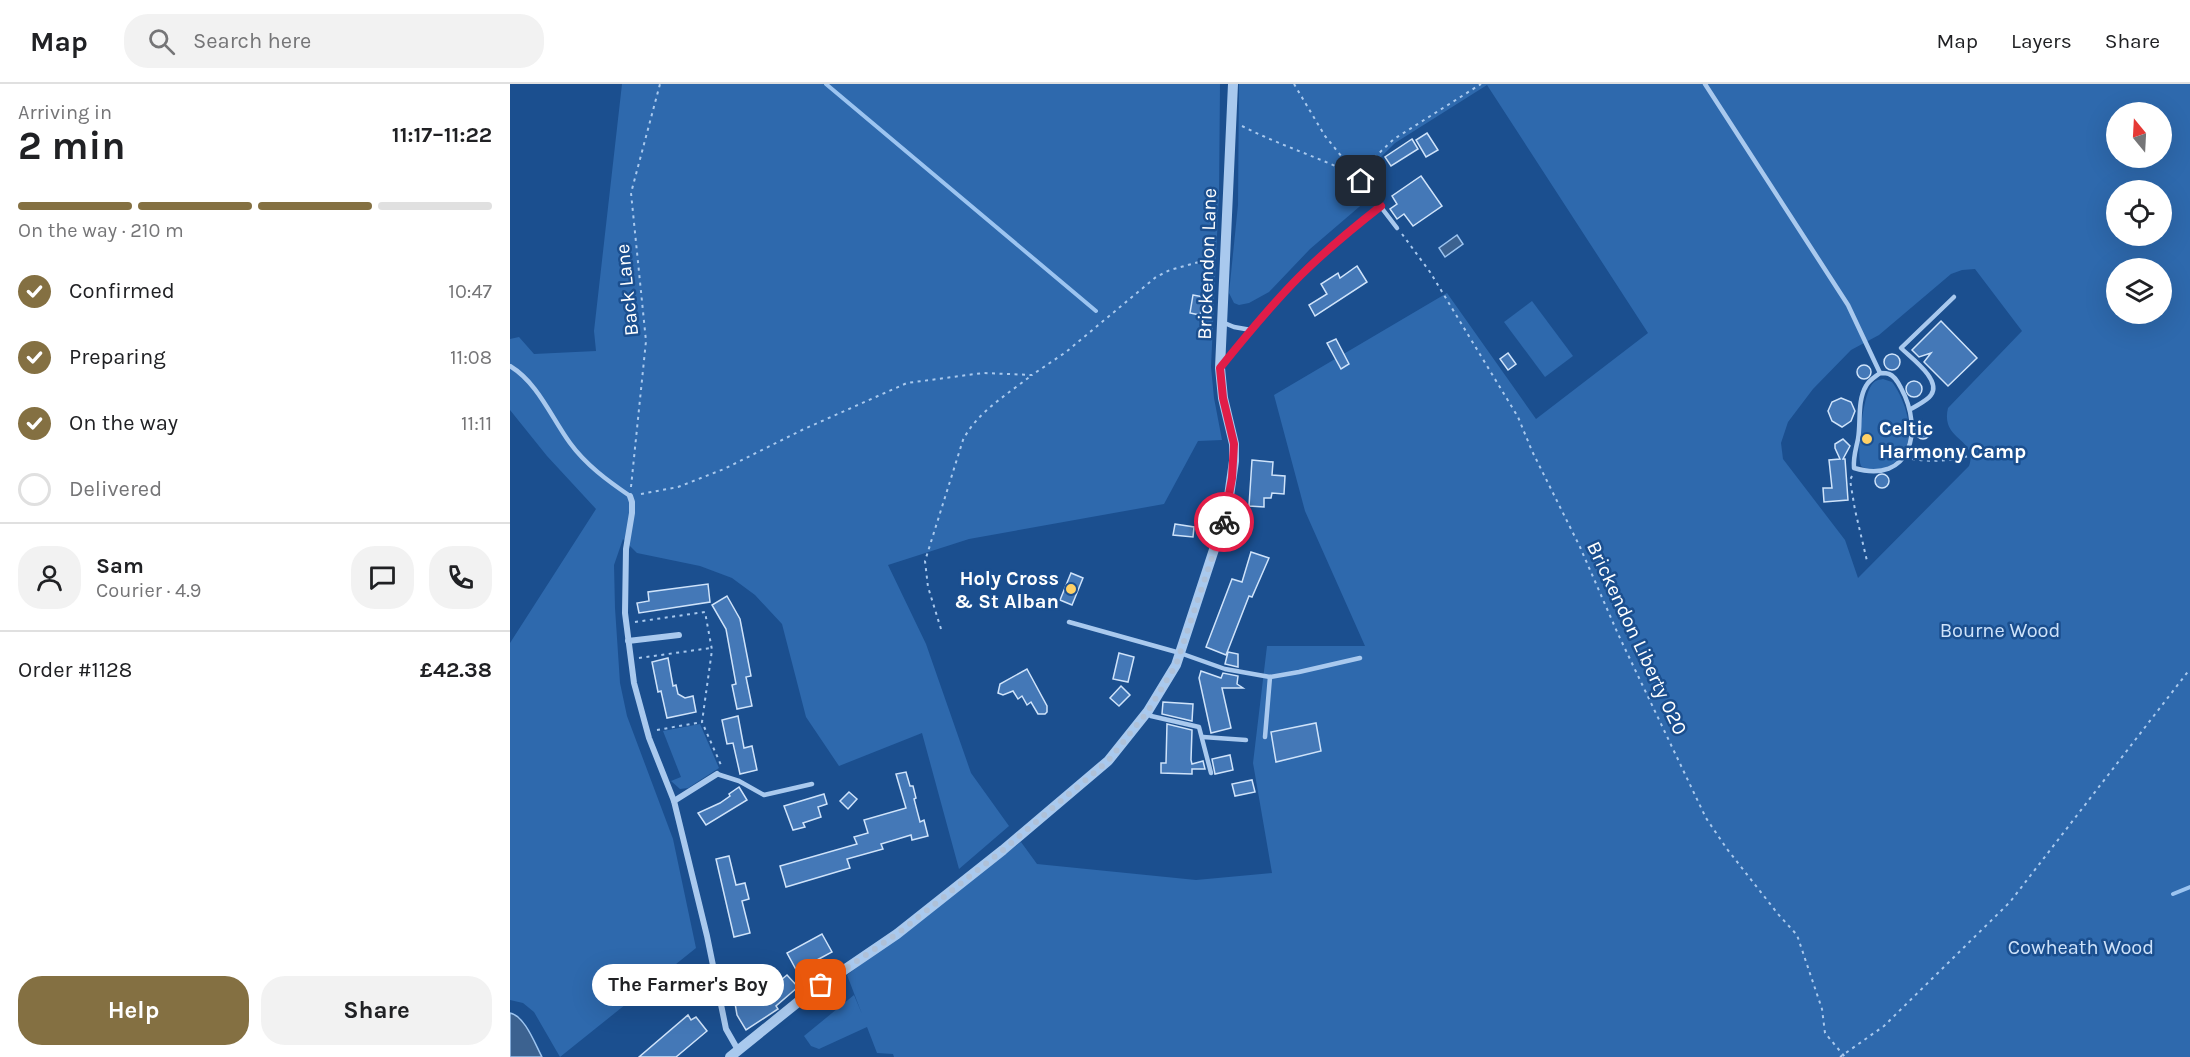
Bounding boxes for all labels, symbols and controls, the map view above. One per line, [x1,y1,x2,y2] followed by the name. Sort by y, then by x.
[124,14,544,68] search box
[30,25,88,58] text: Map
[145,25,178,58] icon: search
[193,28,311,54] text: Search here
[1936,29,1978,53] text: Map
[2011,29,2072,53] text: Layers
[2105,29,2160,53] text: Share
[18,101,112,124] text: Arriving in
[2106,102,2172,168] north arrow
[2106,102,2172,324] map controls
[392,122,492,148] text: 11:17–11:22
[18,123,126,169] text: 2 min
[1335,155,1386,206] pin
[1344,164,1377,197] icon: home
[2106,180,2172,246] button: locate
[1193,188,1221,340] street label: Brickendon Lane
[18,219,184,242] text: On the way · 210 m
[611,243,643,337] street label: Back Lane
[2106,258,2172,324] button: layers
[18,275,51,308] icon: check
[69,278,175,304] text: Confirmed
[448,280,492,303] text: 10:47
[18,341,51,374] icon: check
[69,344,166,370] text: Preparing
[450,346,492,369] text: 11:08
[18,407,51,440] icon: check
[69,410,178,436] text: On the way
[461,412,492,435] text: 11:11
[1879,417,2026,463] place label: Celtic Harmony Camp
[1860,432,1874,446] marker: Celtic Harmony Camp
[69,476,162,502] text: Delivered
[1194,492,1254,552] courier
[1208,506,1241,539] icon: bike
[1582,538,1692,738] street label: Brickendon Liberty 020
[18,546,81,609] button: person
[351,546,414,609] button: chat
[429,546,492,609] button: phone
[96,553,144,579] text: Sam
[954,567,1059,613] place label: Holy Cross & St Alban
[96,579,201,602] text: Courier · 4.9
[1064,582,1078,596] marker: Holy Cross & St Alban
[1940,619,2060,642] park label: Bourne Wood
[18,657,132,683] text: Order #1128
[420,657,492,683] text: £42.38
[2008,936,2154,959] park label: Cowheath Wood
[795,959,846,1010] pin
[593,964,785,1006] callout: The Farmer's Boy
[804,968,837,1001] icon: bag
[608,973,768,996] text: The Farmer's Boy
[18,976,249,1045] button: Help
[261,976,492,1045] button: Share

